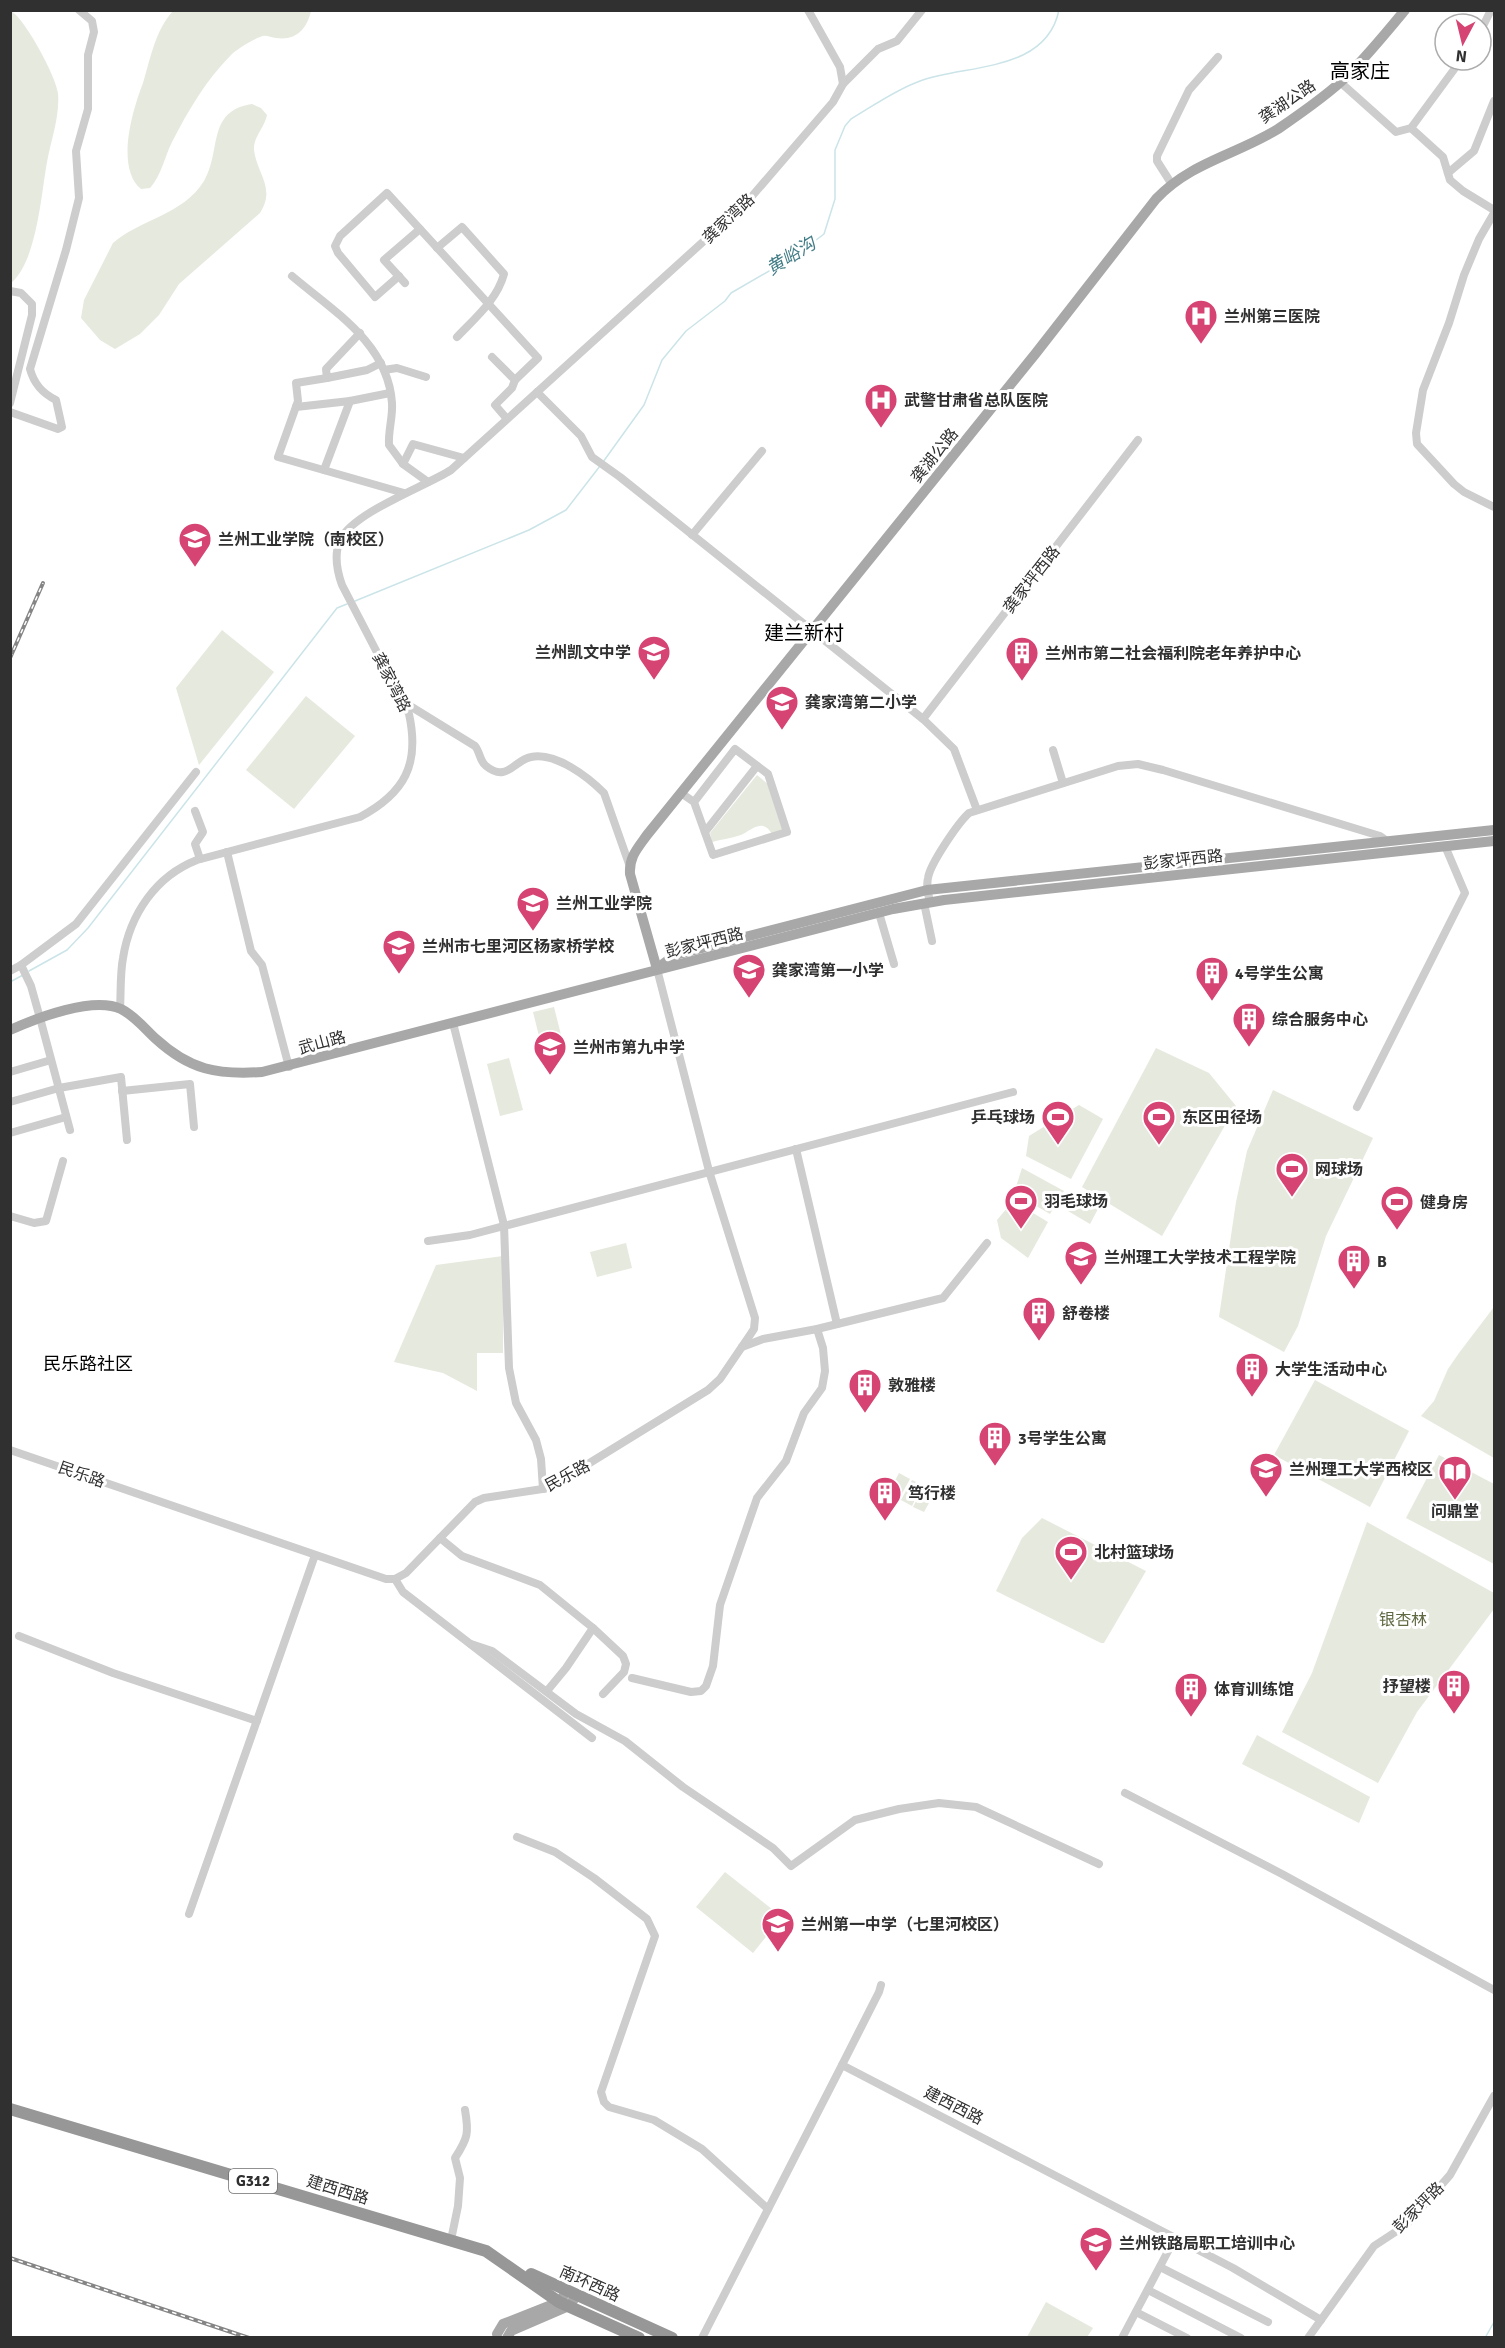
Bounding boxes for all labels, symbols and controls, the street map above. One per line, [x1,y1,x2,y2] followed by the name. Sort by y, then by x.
[1433,12,1493,72] north arrow
[1455,45,1468,66] text: N
[1330,59,1390,84] district label: 高家庄
[1255,76,1320,128] street label: 龚湖公路
[698,190,759,248] street label: 龚家湾路
[762,231,821,280] water label: 黄峪沟
[1183,298,1219,345] hospital icon: 兰州第三医院
[1224,307,1320,327] place label: 兰州第三医院
[863,382,899,429] hospital icon: 武警甘肃省总队医院
[904,391,1048,411] place label: 武警甘肃省总队医院
[907,424,963,487] street label: 龚湖公路
[177,521,213,568] school or university icon: 兰州工业学院（南校区）
[218,530,394,550] place label: 兰州工业学院（南校区）
[999,542,1064,617] street label: 龚家坪西路
[764,621,844,646] district label: 建兰新村
[636,634,672,681] school or university icon: 兰州凯文中学
[1004,635,1040,682] building icon: 兰州市第二社会福利院老年养护中心
[535,643,631,663] place label: 兰州凯文中学
[1045,644,1301,664] place label: 兰州市第二社会福利院老年养护中心
[368,649,415,716] street label: 龚家湾路
[764,684,800,731] school or university icon: 龚家湾第二小学
[805,693,917,713] place label: 龚家湾第二小学
[1142,846,1224,874] street label: 彭家坪西路
[515,885,551,932] school or university icon: 兰州工业学院
[556,894,652,914] place label: 兰州工业学院
[663,924,745,962] street label: 彭家坪西路
[381,928,417,975] school or university icon: 兰州市七里河区杨家桥学校
[422,937,615,957] place label: 兰州市七里河区杨家桥学校
[731,952,767,999] school or university icon: 龚家湾第一小学
[1194,955,1230,1002] building icon: 4号学生公寓
[772,961,884,981] place label: 龚家湾第一小学
[1235,964,1324,984] place label: 4号学生公寓
[1231,1001,1267,1048] building icon: 综合服务中心
[1272,1010,1368,1030] place label: 综合服务中心
[296,1027,348,1059] street label: 武山路
[532,1029,568,1076] school or university icon: 兰州市第九中学
[573,1038,685,1058] place label: 兰州市第九中学
[1040,1099,1076,1146] sports icon: 乒乓球场
[1141,1099,1177,1146] sports icon: 东区田径场
[971,1108,1035,1128] place label: 乒乓球场
[1182,1108,1262,1128] place label: 东区田径场
[1274,1151,1310,1198] sports icon: 网球场
[1315,1160,1363,1180] place label: 网球场
[1003,1183,1039,1230] sports icon: 羽毛球场
[1379,1184,1415,1231] sports icon: 健身房
[1044,1192,1108,1212] place label: 羽毛球场
[1420,1193,1468,1213] place label: 健身房
[1063,1239,1099,1286] school or university icon: 兰州理工大学技术工程学院
[1336,1243,1372,1290] building icon: B
[1104,1248,1296,1268] place label: 兰州理工大学技术工程学院
[1377,1252,1387,1272] place label: B
[1021,1295,1057,1342] building icon: 舒卷楼
[1062,1304,1110,1324] place label: 舒卷楼
[1234,1351,1270,1398] building icon: 大学生活动中心
[43,1353,133,1375] district label: 民乐路社区
[1275,1360,1387,1380] place label: 大学生活动中心
[847,1367,883,1414] building icon: 敦雅楼
[888,1376,936,1396] place label: 敦雅楼
[977,1420,1013,1467] building icon: 3号学生公寓
[1018,1429,1107,1449] place label: 3号学生公寓
[1248,1451,1284,1498] school or university icon: 兰州理工大学西校区
[1437,1454,1473,1501] library icon: 问鼎堂
[542,1456,593,1496] street label: 民乐路
[56,1458,108,1492] street label: 民乐路
[1289,1460,1433,1480] place label: 兰州理工大学西校区
[867,1475,903,1522] building icon: 笃行楼
[908,1484,956,1504] place label: 笃行楼
[1431,1502,1479,1522] place label: 问鼎堂
[1053,1534,1089,1581] sports icon: 北村篮球场
[1094,1543,1174,1563] place label: 北村篮球场
[1379,1610,1427,1630] park label: 银杏林
[1436,1668,1472,1715] building icon: 抒望楼
[1173,1671,1209,1718] building icon: 体育训练馆
[1383,1677,1431,1697] place label: 抒望楼
[1214,1680,1294,1700] place label: 体育训练馆
[760,1906,796,1953] school or university icon: 兰州第一中学（七里河校区）
[801,1915,1009,1935] place label: 兰州第一中学（七里河校区）
[920,2082,987,2129] street label: 建西西路
[229,2169,277,2193] road number: G312
[304,2171,371,2209] street label: 建西西路
[1389,2178,1448,2237] street label: 彭家坪路
[1078,2225,1114,2272] school or university icon: 兰州铁路局职工培训中心
[1119,2234,1295,2254] place label: 兰州铁路局职工培训中心
[556,2262,623,2306] street label: 南环西路

